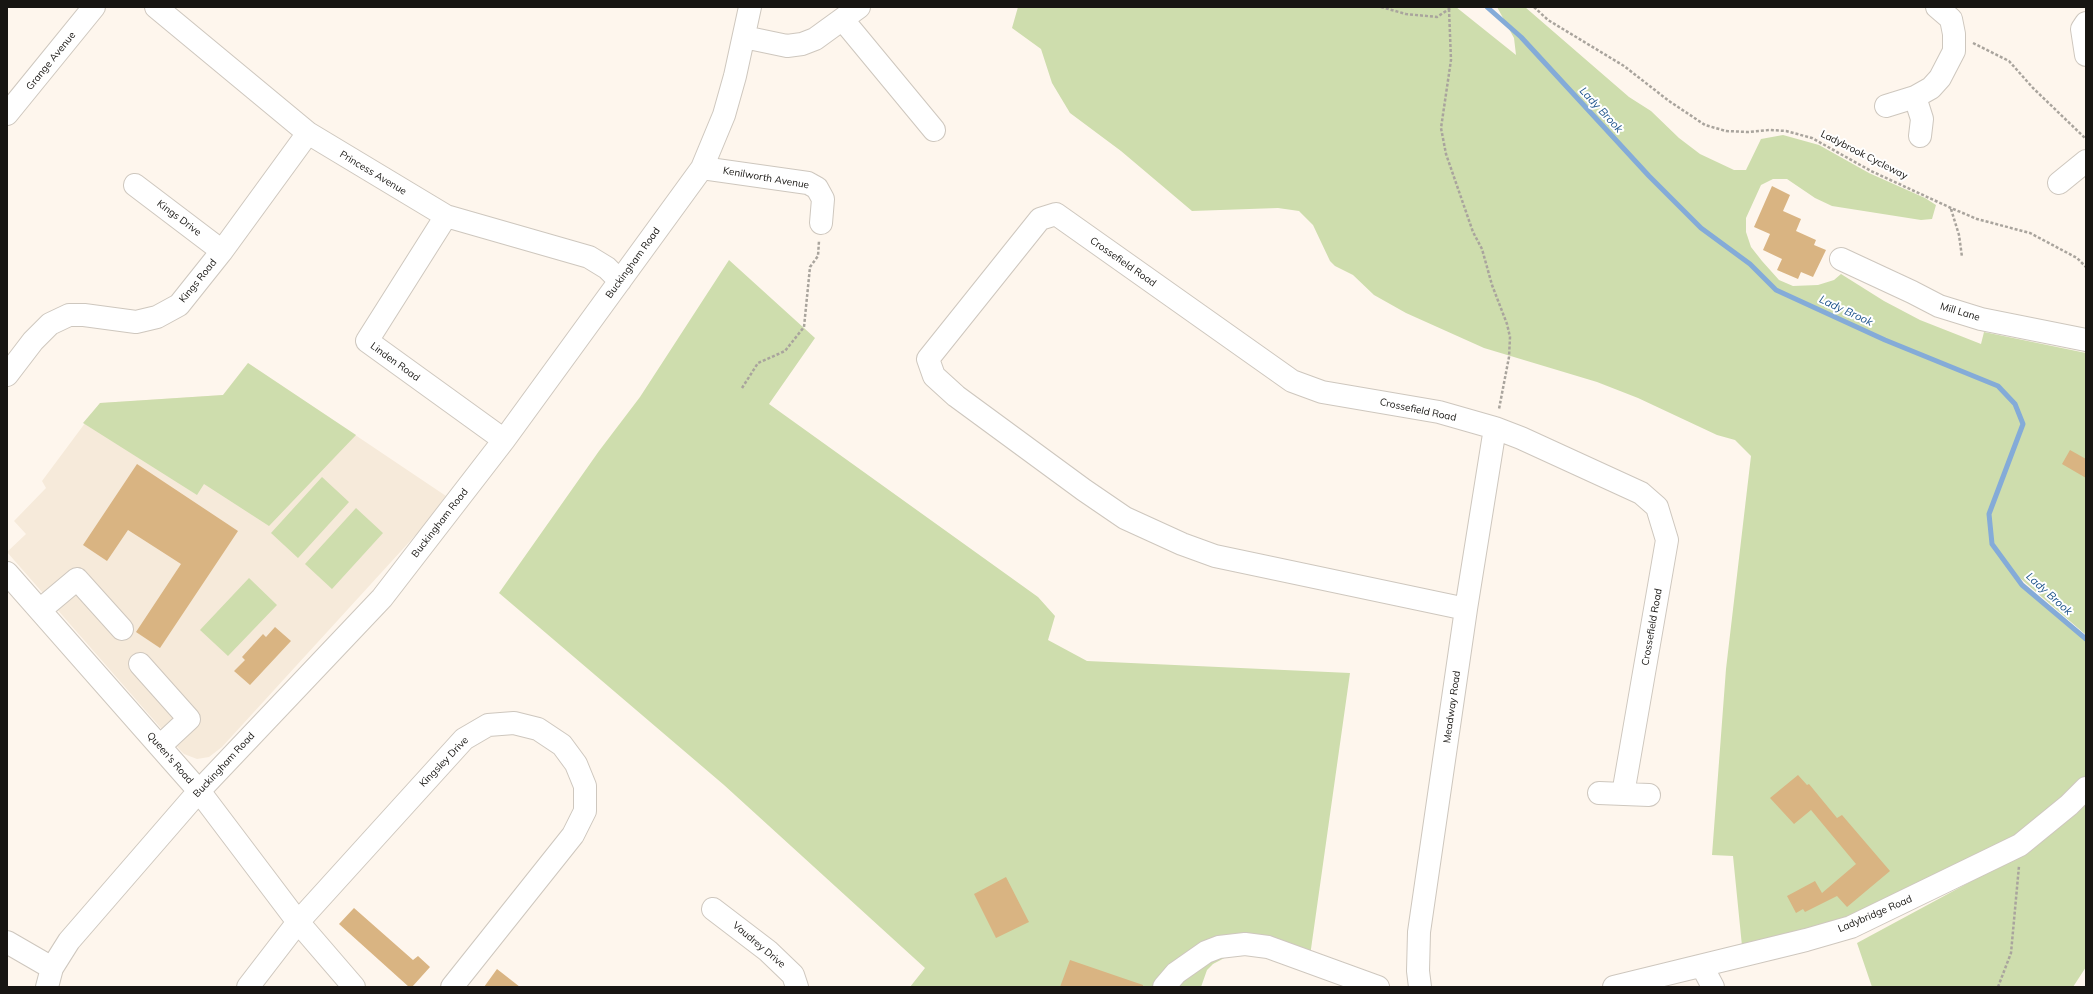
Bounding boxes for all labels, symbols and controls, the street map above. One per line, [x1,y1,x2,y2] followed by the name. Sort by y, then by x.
[24,29,78,93] street label: Grange Avenue
[1577,84,1625,136] water label: Lady Brook
[1819,128,1909,182] street label: Ladybrook Cycleway
[337,148,409,198] street label: Princess Avenue
[722,165,810,191] street label: Kenilworth Avenue
[154,197,204,239] street label: Kings Drive
[603,225,663,301] street label: Buckingham Road
[1088,235,1158,289] street label: Crossefield Road
[177,257,219,305] street label: Kings Road
[1817,293,1875,329] water label: Lady Brook
[1939,300,1981,324] street label: Mill Lane
[368,340,422,384] street label: Linden Road
[1379,396,1457,424] street label: Crossefield Road
[409,486,471,560] street label: Buckingham Road
[2023,570,2075,618] water label: Lady Brook
[1639,587,1665,667] street label: Crossefield Road
[1441,670,1463,744] street label: Meadway Road
[144,730,196,786] street label: Queen's Road
[191,730,257,800] street label: Buckingham Road
[417,734,471,790] street label: Kingsley Drive
[1836,893,1914,935] street label: Ladybridge Road
[730,919,788,971] street label: Vaudrey Drive

